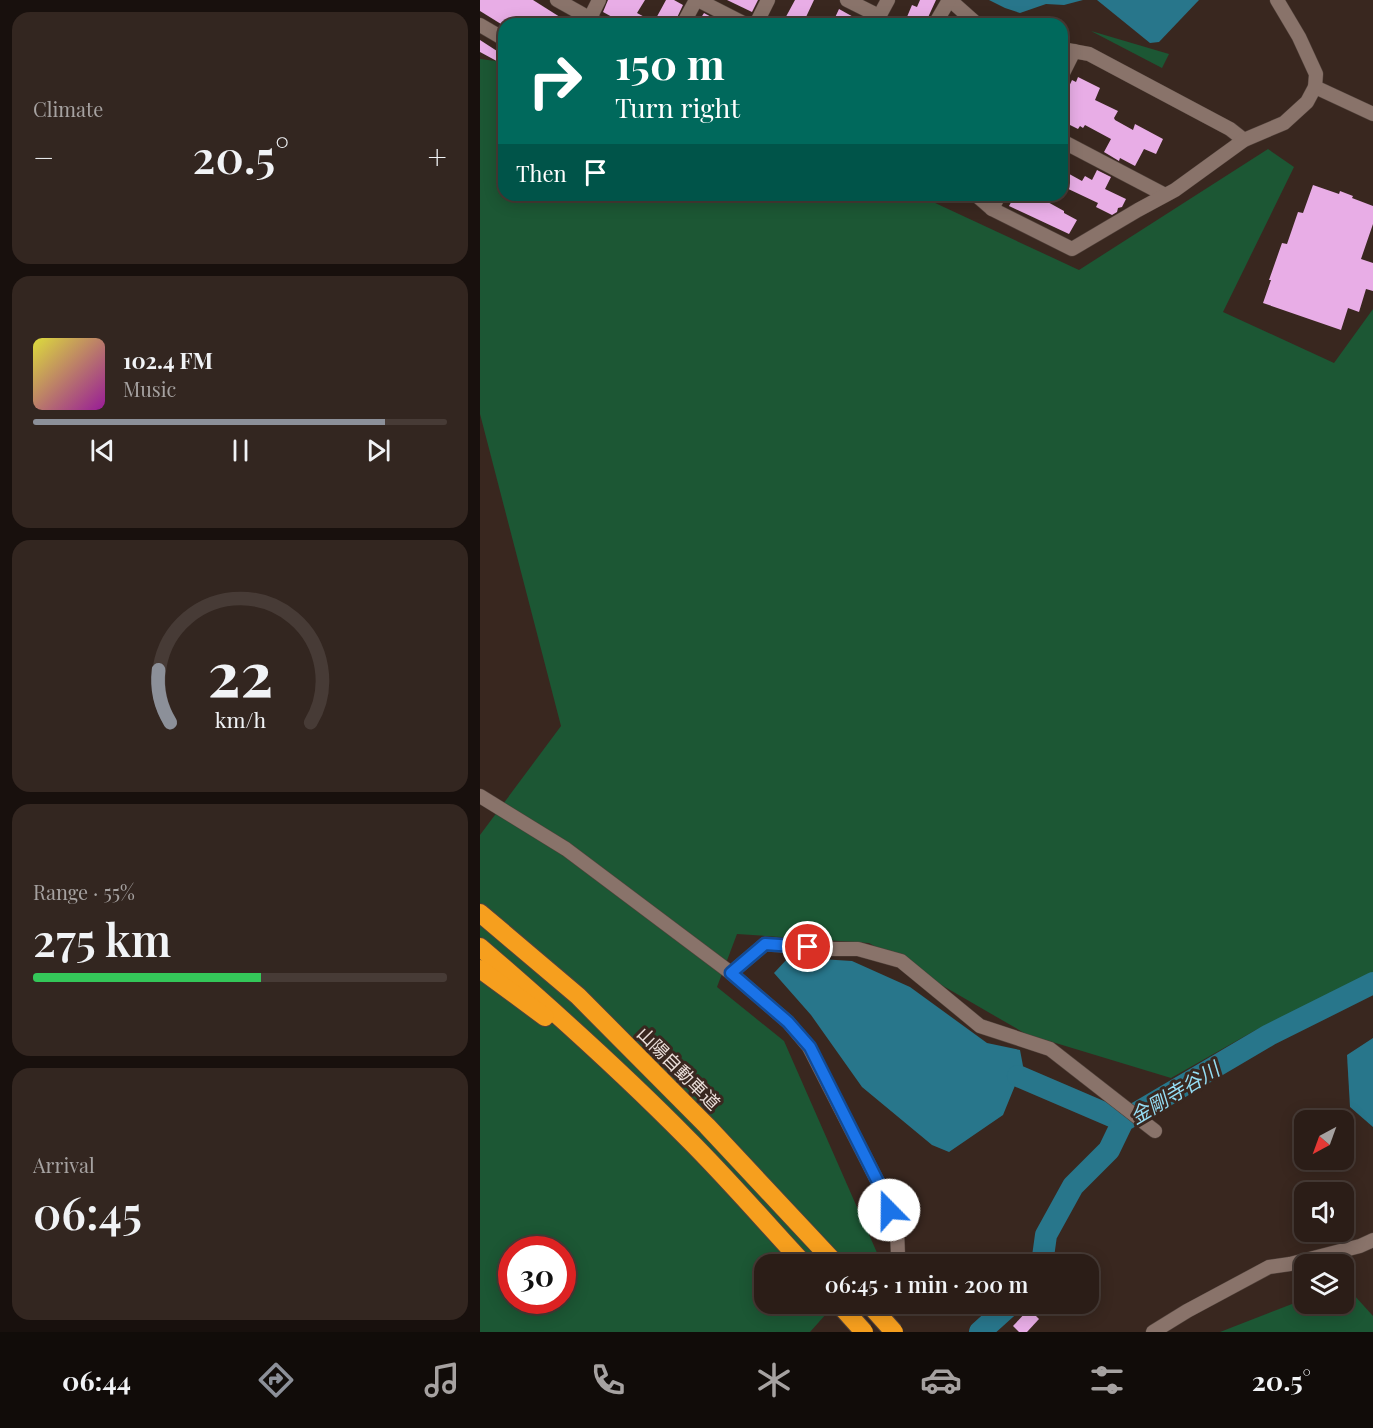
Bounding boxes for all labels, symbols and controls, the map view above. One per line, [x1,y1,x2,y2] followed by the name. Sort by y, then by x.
[615,35,725,91] text: 150 m
[516,42,594,120] icon: right
[615,89,740,125] text: Turn right
[33,95,103,122] text: Climate
[193,125,289,185] text: 20.5°
[33,134,54,178] text: −
[428,134,447,178] text: +
[579,156,612,189] icon: arrive
[516,158,567,188] text: Then
[123,345,213,375] text: 102.4 FM
[123,375,176,402] text: Music
[86,434,119,467] icon: previous
[224,434,257,467] icon: pause
[362,434,395,467] icon: next
[207,629,273,713] text: 22
[214,705,266,733] text: km/h
[33,878,135,905] text: Range · 55%
[33,908,171,968] text: 275 km
[782,921,833,972] pin
[791,930,824,963] icon: arrive
[632,1021,726,1115] street label: 山陽自動車道
[1124,1054,1226,1129] water label: 金剛寺谷川
[1294,1110,1354,1170] north arrow
[1294,1110,1354,1314] map controls
[33,1151,95,1178] text: Arrival
[857,1178,921,1242] position arrow
[33,1181,142,1241] text: 06:45
[1294,1182,1354,1242] button: sound
[498,1236,576,1314] speed limit sign: 30
[1294,1254,1354,1314] button: layers
[825,1269,1028,1299] text: 06:45 · 1 min · 200 m
[255,1359,297,1401] icon: directions
[421,1359,463,1401] icon: music
[587,1359,629,1401] icon: phone
[753,1359,795,1401] icon: climate
[920,1359,962,1401] icon: car
[1086,1359,1128,1401] icon: filters
[62,1362,131,1398] text: 06:44
[1252,1362,1311,1398] text: 20.5°

